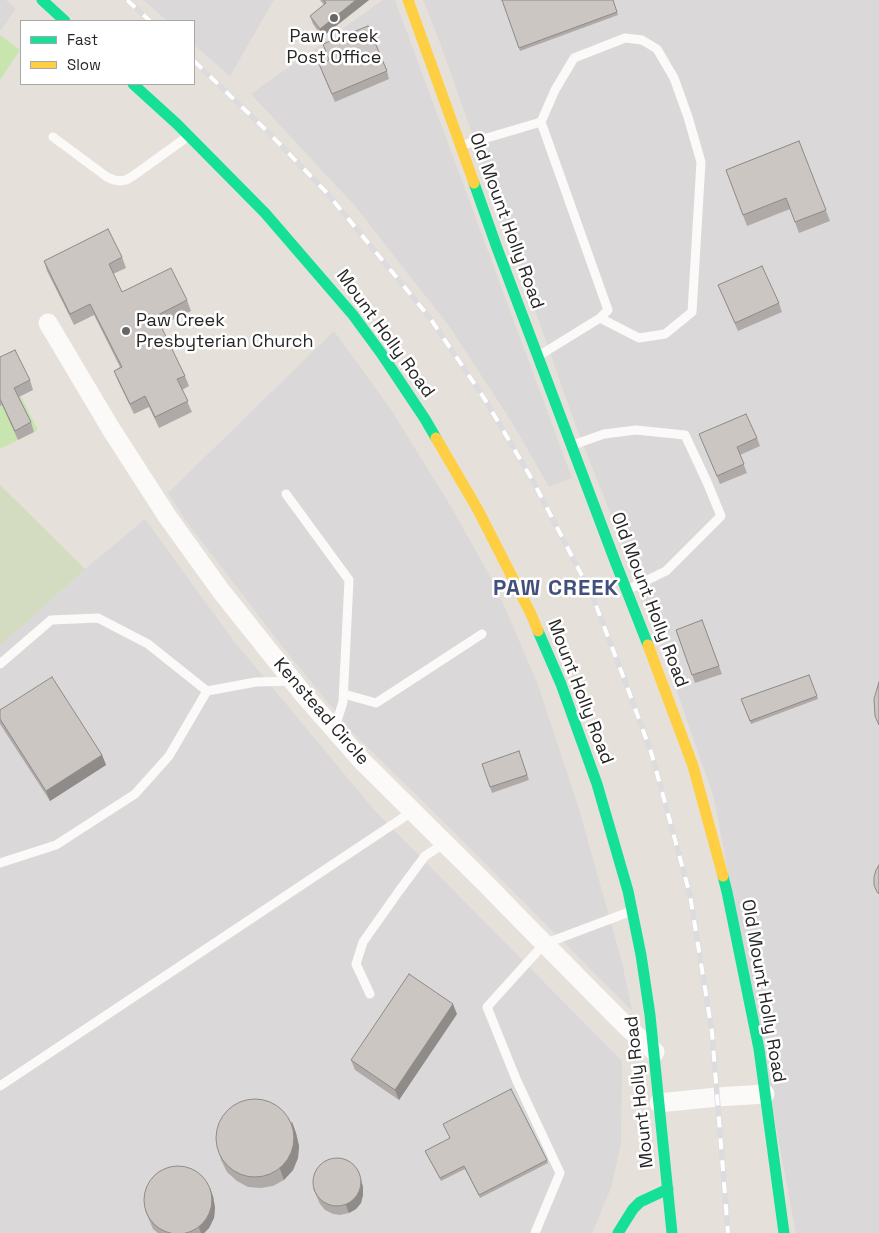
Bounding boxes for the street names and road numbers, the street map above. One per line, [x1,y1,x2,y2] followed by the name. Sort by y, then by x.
[464,130,548,312] street label: Old Mount Holly Road
[331,266,439,402] street label: Mount Holly Road
[606,509,692,691] street label: Old Mount Holly Road
[543,617,617,767] street label: Mount Holly Road
[269,654,373,770] street label: Kenstead Circle
[736,898,790,1084] street label: Old Mount Holly Road
[621,1015,659,1169] street label: Mount Holly Road

